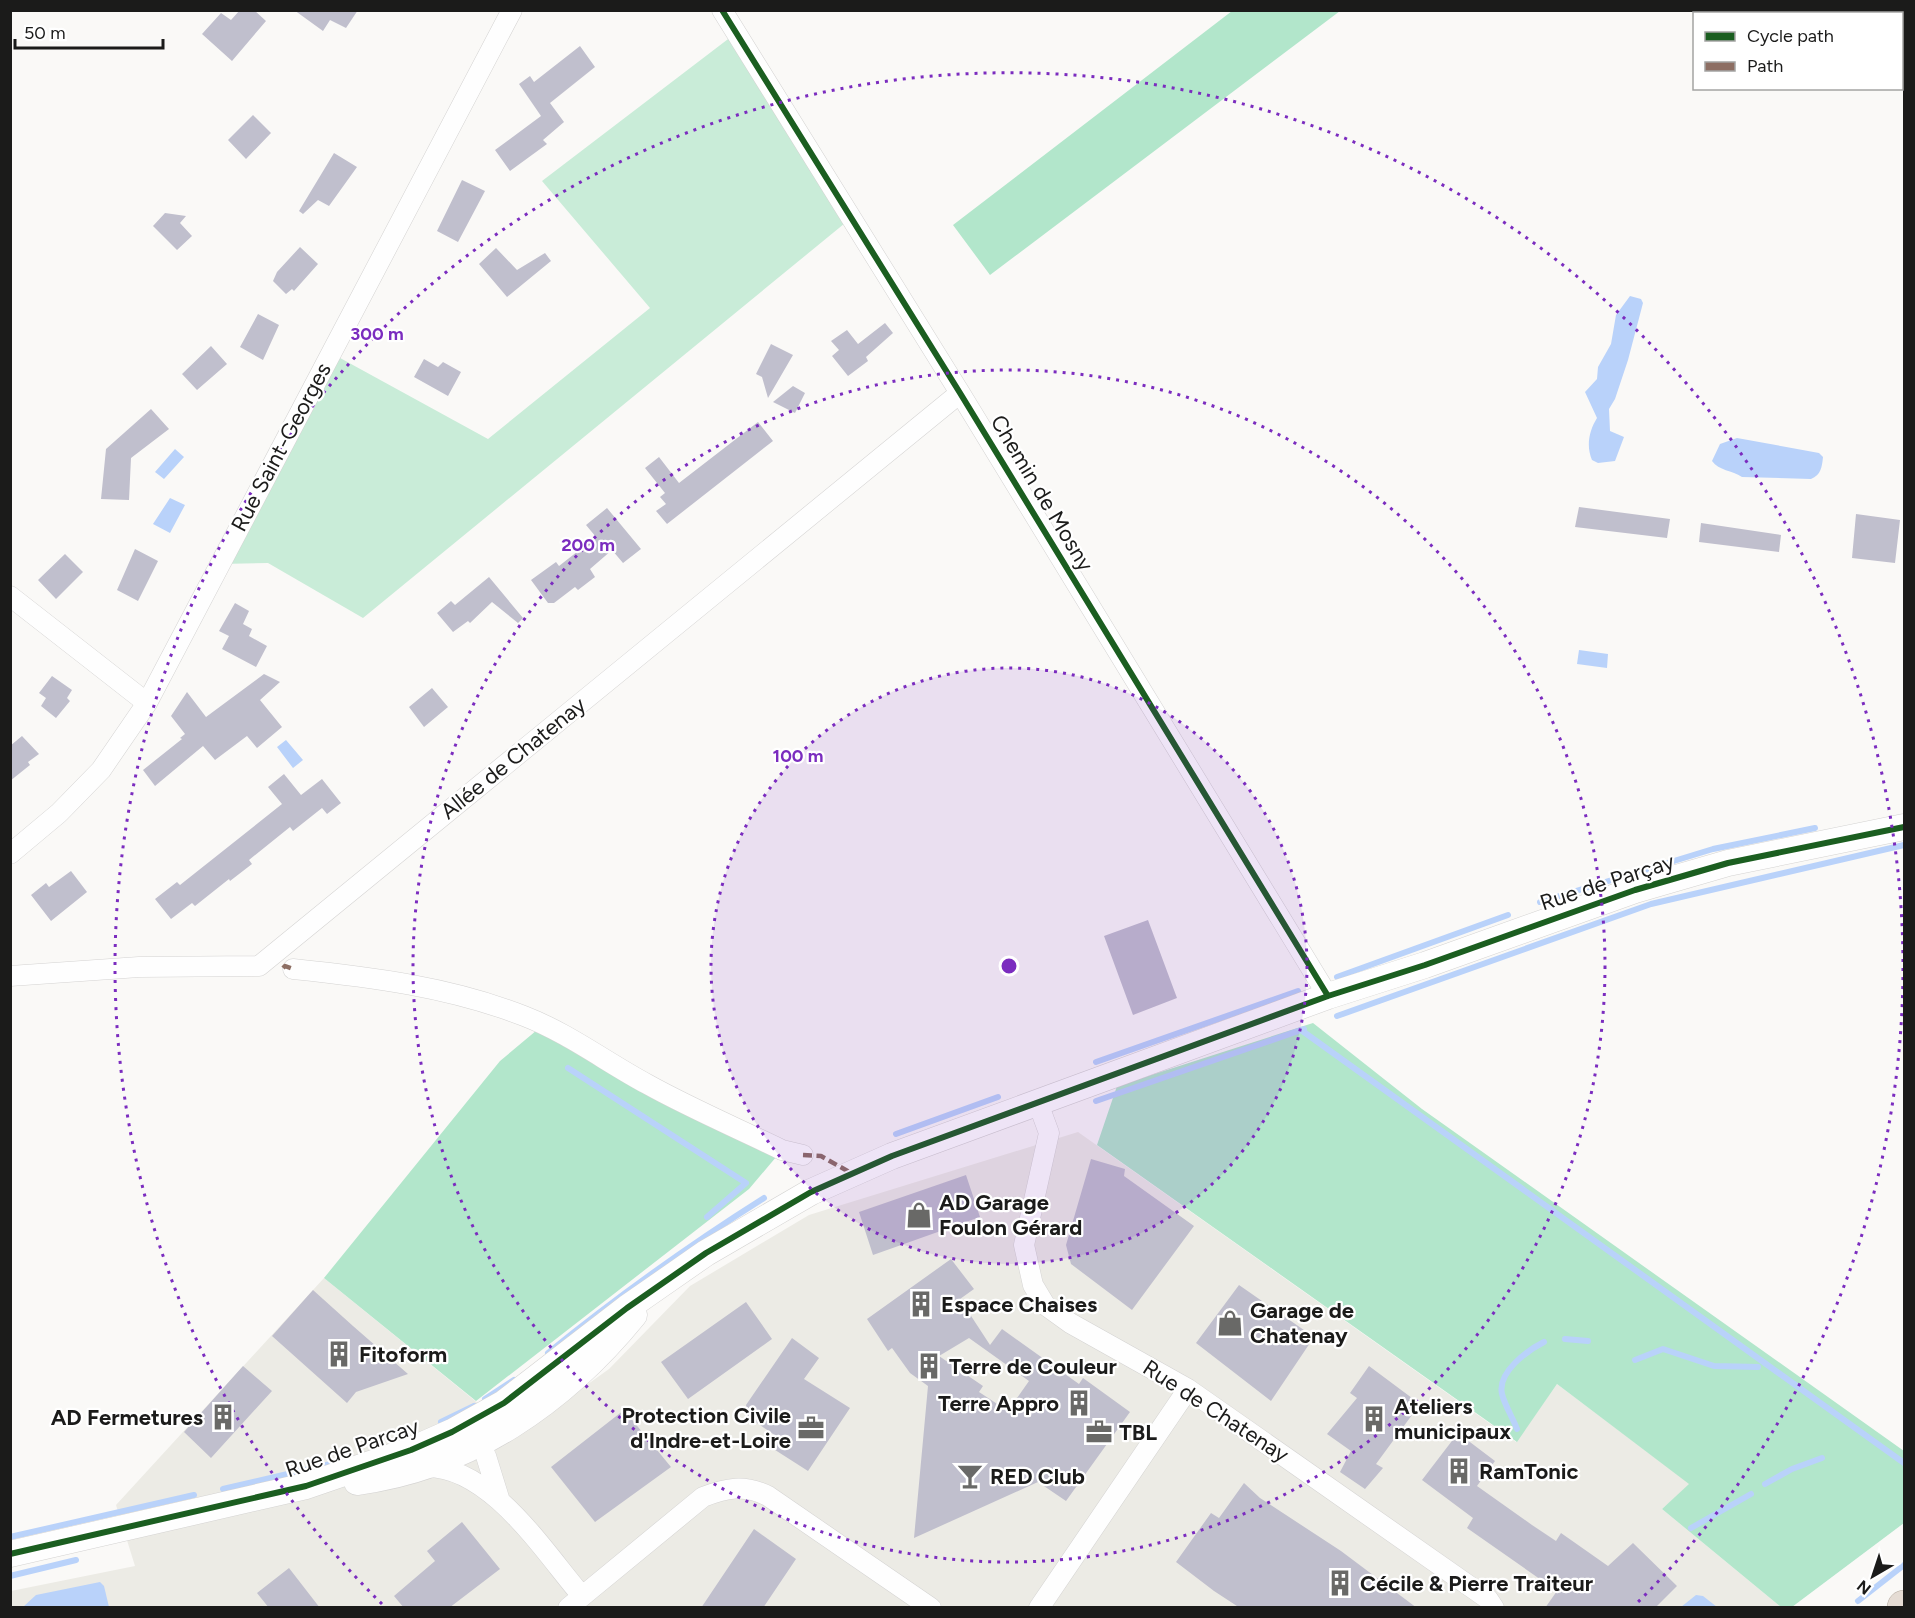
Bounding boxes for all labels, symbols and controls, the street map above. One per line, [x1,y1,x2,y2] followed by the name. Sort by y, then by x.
[15,12,164,50] scale bar
[1693,12,1903,90] legend
[24,22,66,44] text: 50 m
[1747,25,1834,47] text: Cycle path
[1747,55,1783,77] text: Path
[350,323,404,345] text: 300 m
[225,358,337,536] street label: Rue Saint-Georges
[985,410,1099,576] street label: Chemin de Mosny
[561,534,615,556] text: 200 m
[435,691,591,825] street label: Allée de Chatenay
[773,745,823,767] text: 100 m
[1536,847,1678,916] street label: Rue de Parçay
[999,956,1019,976] centre of rings
[939,1189,1082,1241] place label: AD Garage Foulon Gérard
[904,1200,934,1230] shop icon: AD Garage Foulon Gérard
[906,1289,936,1319] building icon: Espace Chaises
[941,1291,1097,1318] place label: Espace Chaises
[1250,1297,1354,1349] place label: Garage de Chatenay
[1215,1308,1245,1338] shop icon: Garage de Chatenay
[324,1339,354,1369] building icon: Fitoform
[359,1341,447,1368] place label: Fitoform
[914,1351,944,1381] building icon: Terre de Couleur
[949,1353,1118,1380] place label: Terre de Couleur
[1138,1354,1294,1468] street label: Rue de Chatenay
[1064,1388,1094,1418] building icon: Terre Appro
[938,1390,1059,1417] place label: Terre Appro
[1394,1393,1511,1445] place label: Ateliers municipaux
[208,1402,238,1432] building icon: AD Fermetures
[621,1402,791,1454] place label: Protection Civile d'Indre-et-Loire
[51,1404,203,1431] place label: AD Fermetures
[1359,1404,1389,1434] building icon: Ateliers municipaux
[282,1412,423,1483] street label: Rue de Parcay
[796,1413,826,1443] office icon: Protection Civile d'Indre-et-Loire
[1084,1417,1114,1447] office icon: TBL
[1119,1419,1157,1446] place label: TBL
[1444,1456,1474,1486] building icon: RamTonic
[1479,1458,1579,1485] place label: RamTonic
[955,1461,985,1491] bar icon: RED Club
[990,1463,1085,1490] place label: RED Club
[1843,1546,1903,1606] north arrow
[1325,1568,1355,1598] building icon: Cécile & Pierre Traiteur
[1360,1570,1594,1597] place label: Cécile & Pierre Traiteur
[1853,1576,1875,1599] text: N

